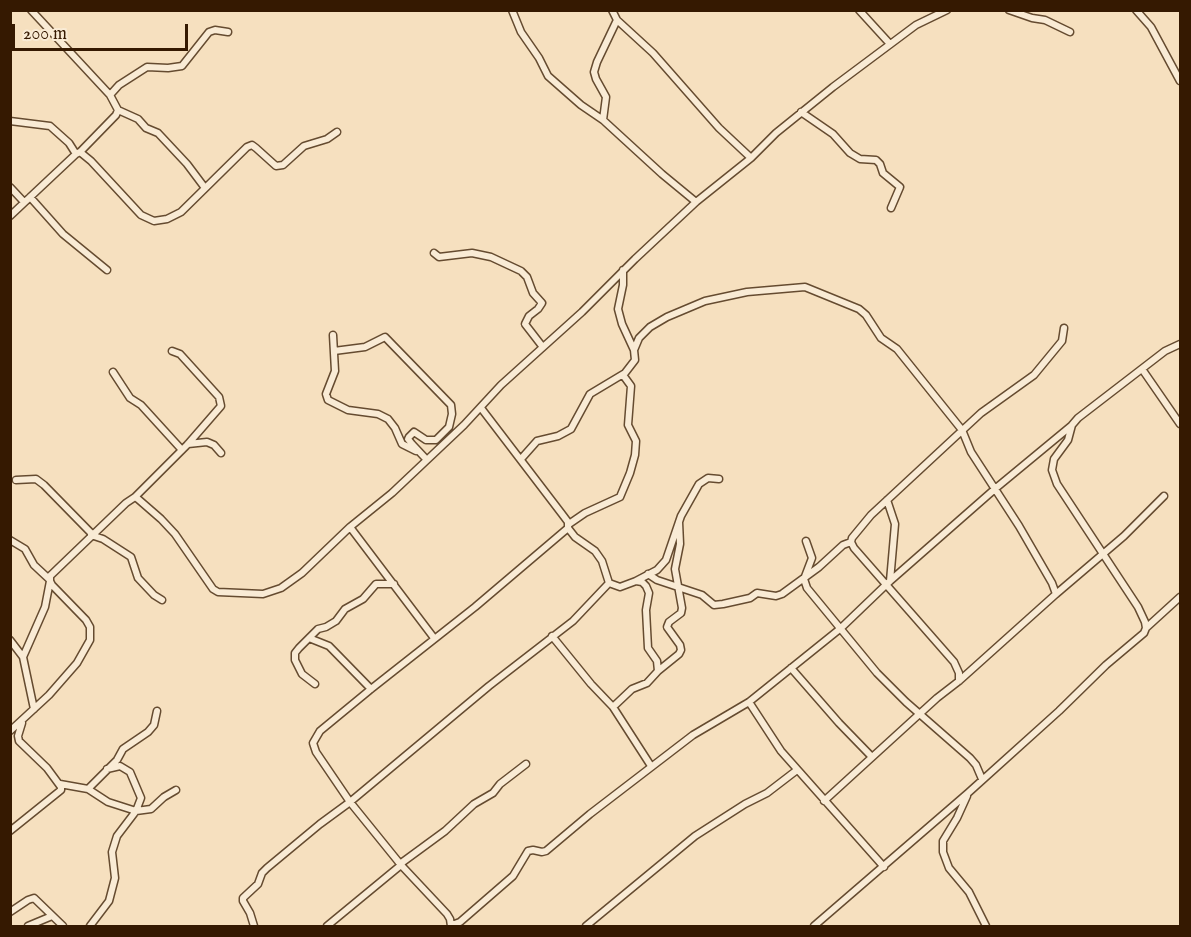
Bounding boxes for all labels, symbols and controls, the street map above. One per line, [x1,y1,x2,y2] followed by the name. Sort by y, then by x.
[15,12,190,50] scale bar
[23,23,67,46] text: 200 m

